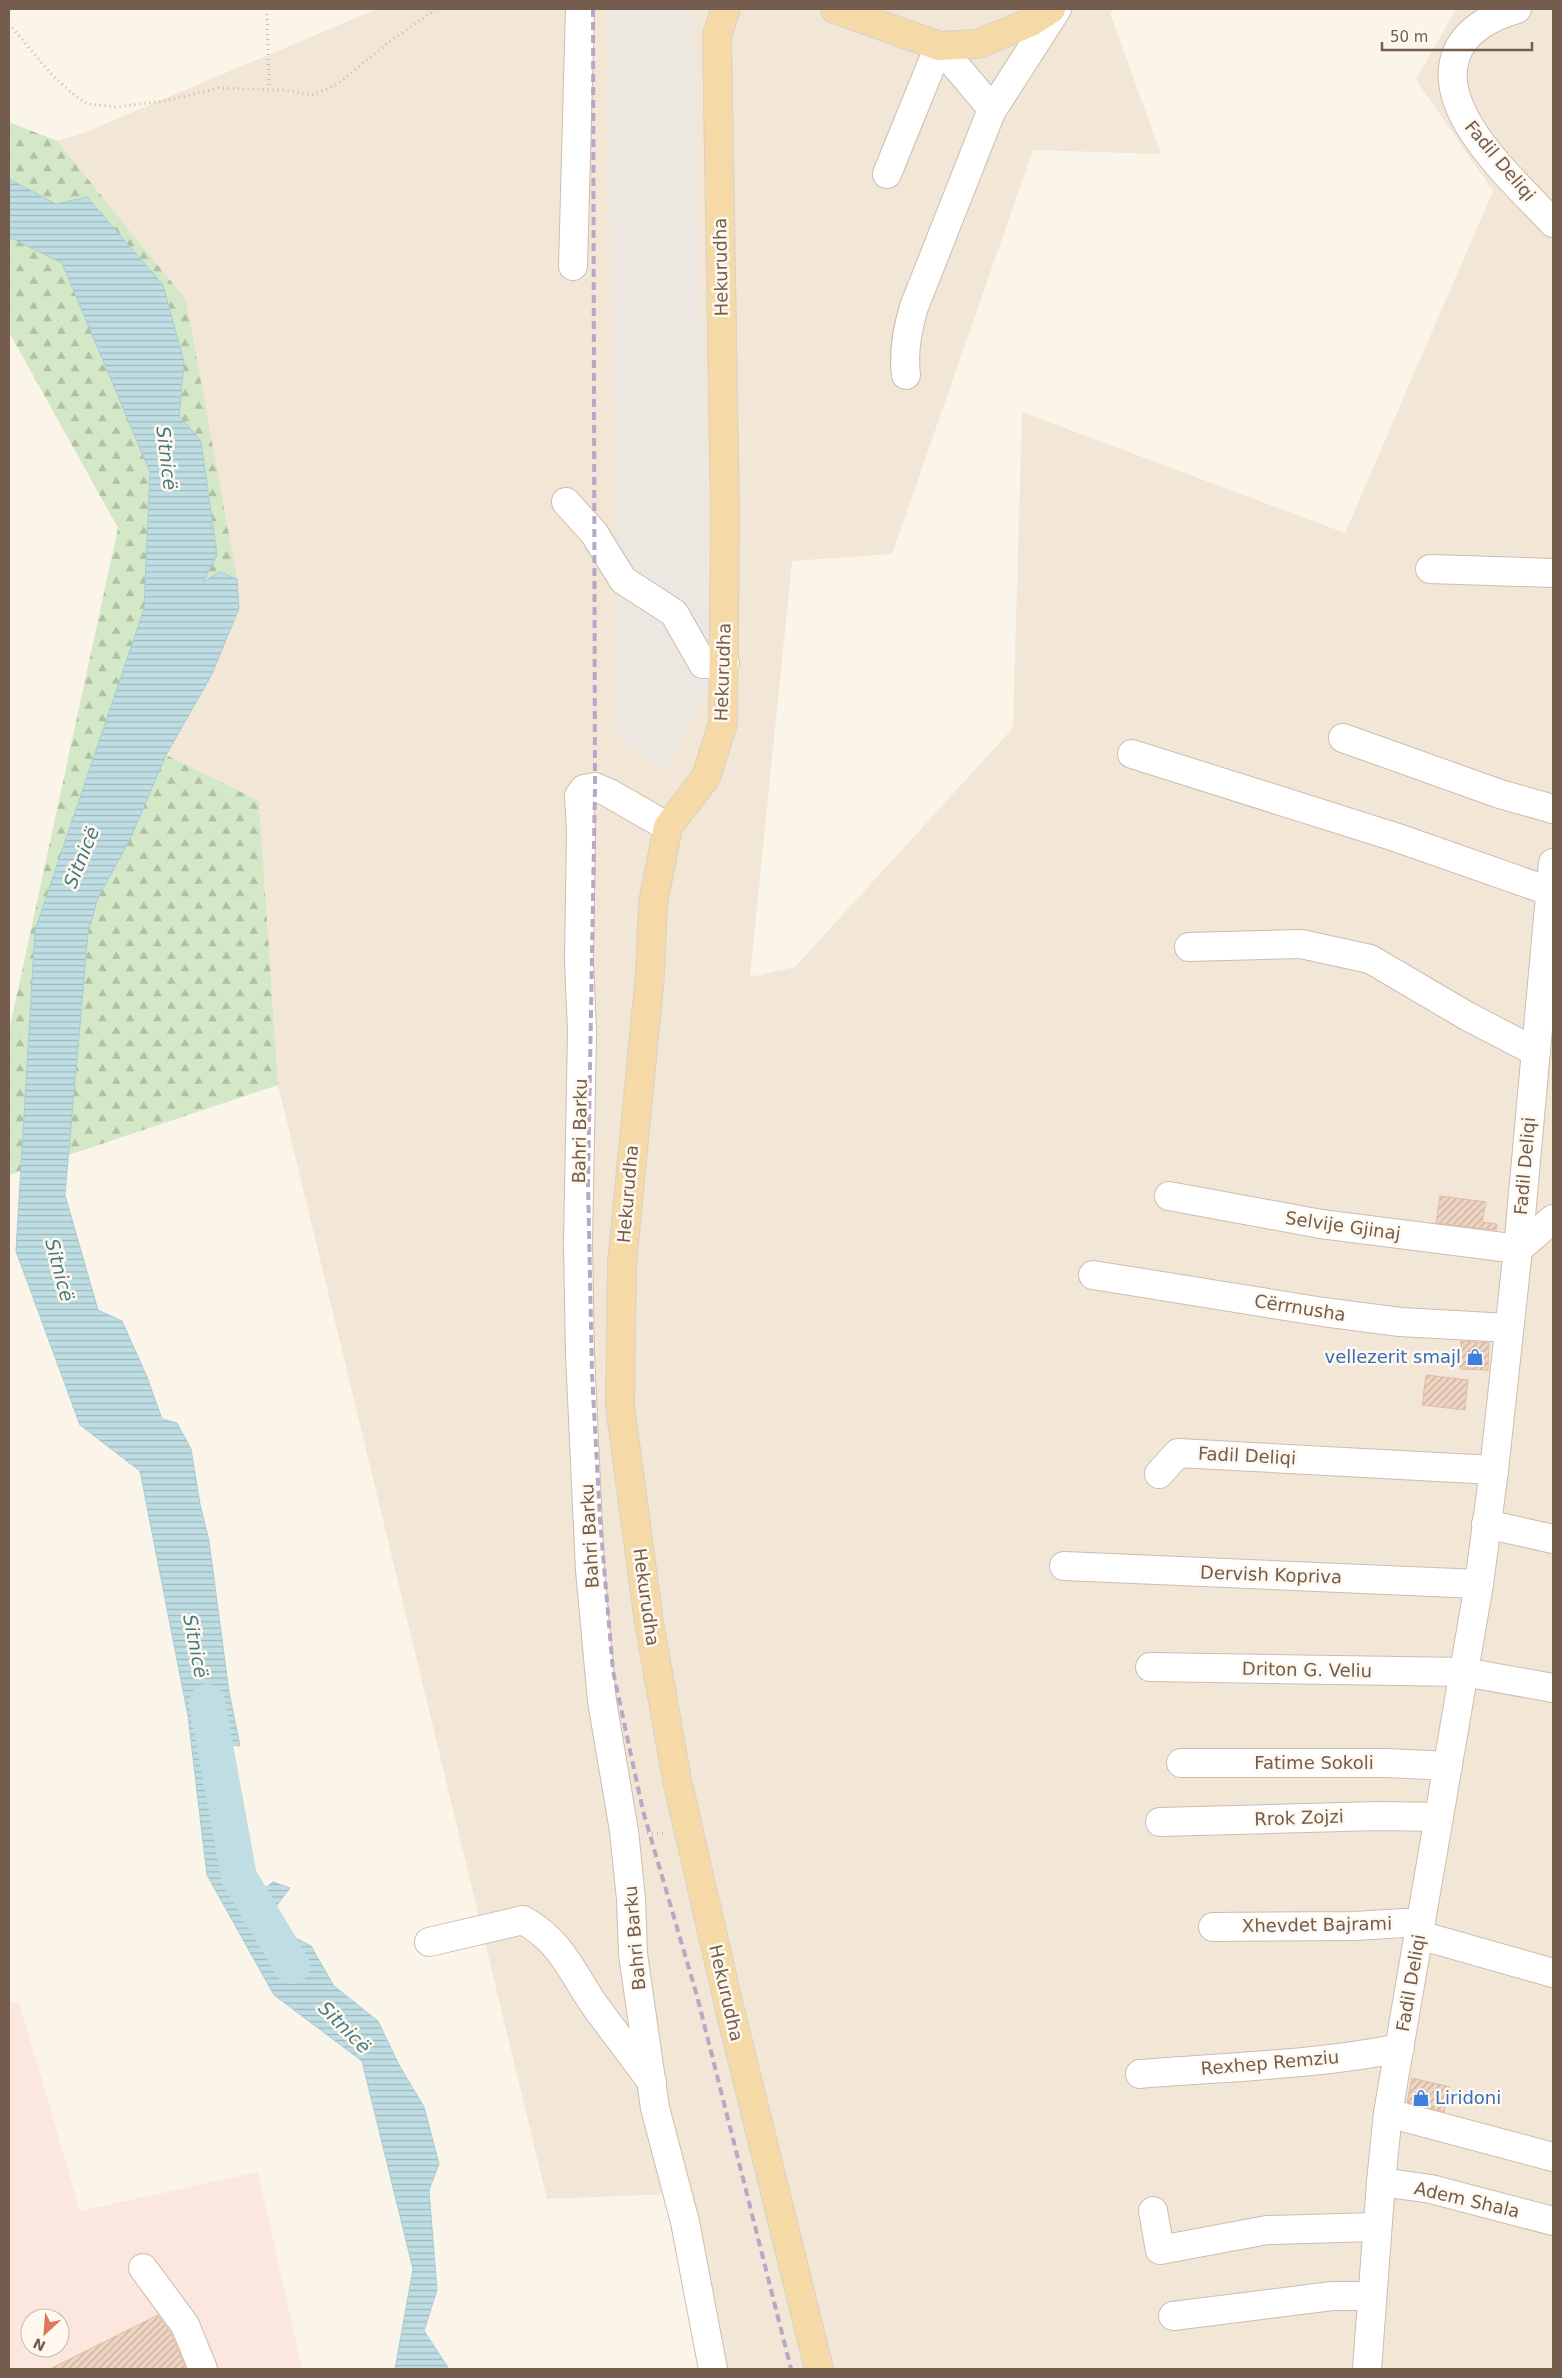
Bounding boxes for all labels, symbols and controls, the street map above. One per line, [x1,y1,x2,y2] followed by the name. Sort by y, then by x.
[1382,20,1532,52] scale bar
[1390,28,1428,46] text: 50 m
[1461,116,1540,205] street label: Fadil Deliqi
[709,218,732,316] street label: Hekurudha
[152,425,182,491] water label: Sitnicë
[710,622,735,722] street label: Hekurudha
[59,823,103,891] water label: Sitnicë
[568,1078,591,1184] street label: Bahri Barku
[1510,1116,1539,1216] street label: Fadil Deliqi
[613,1144,642,1244] street label: Hekurudha
[1284,1207,1402,1244] street label: Selvije Gjinaj
[41,1236,79,1304] water label: Sitnicë
[1253,1290,1347,1325] street label: Cërrnusha
[1325,1346,1461,1367] place label: vellezerit smajl
[1465,1347,1485,1367] shop icon: vellezerit smajl
[1197,1442,1297,1469] street label: Fadil Deliqi
[576,1483,603,1589] street label: Bahri Barku
[629,1547,664,1647] street label: Hekurudha
[1200,1562,1342,1587] street label: Dervish Kopriva
[179,1612,213,1680] water label: Sitnicë
[1242,1658,1372,1681] street label: Driton G. Veliu
[1254,1752,1374,1773] street label: Fatime Sokoli
[1254,1805,1344,1830] street label: Rrok Zojzi
[619,1885,650,1991] street label: Bahri Barku
[1242,1913,1392,1936] street label: Xhevdet Bajrami
[1392,1933,1429,2033] street label: Fadil Deliqi
[705,1943,748,2043] street label: Hekurudha
[315,1997,375,2057] water label: Sitnicë
[1200,2046,1340,2079] street label: Rexhep Remziu
[1435,2087,1501,2108] place label: Liridoni
[1411,2088,1431,2108] shop icon: Liridoni
[1412,2177,1522,2222] street label: Adem Shala
[20,2308,70,2358] north arrow
[31,2335,48,2354] text: N

